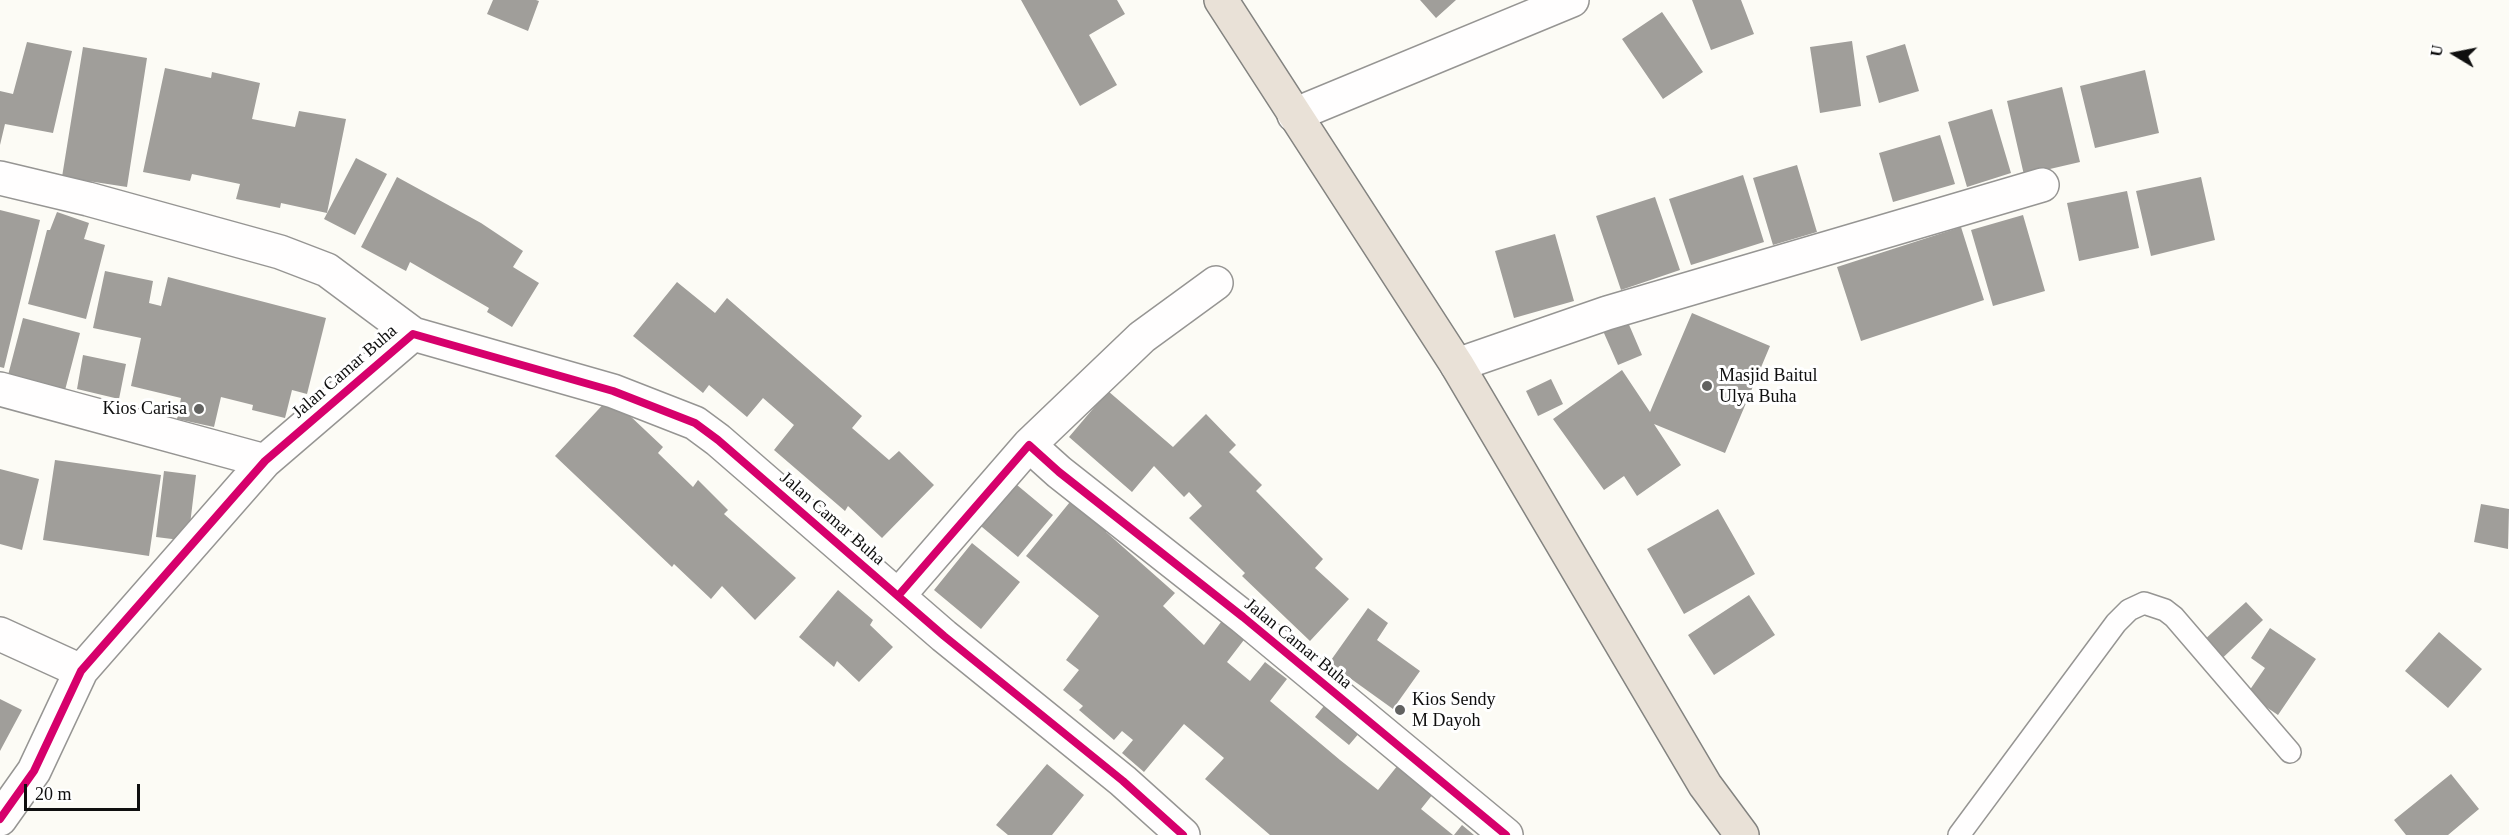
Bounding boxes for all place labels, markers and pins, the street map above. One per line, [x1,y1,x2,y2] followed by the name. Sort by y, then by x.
[1719,365,1817,407] place label: Masjid Baitul Ulya Buha
[1700,379,1714,393] marker: Masjid Baitul Ulya Buha
[103,398,187,420] place label: Kios Carisa
[192,402,206,416] marker: Kios Carisa
[1412,689,1496,732] place label: Kios Sendy M Dayoh
[1393,703,1407,717] marker: Kios Sendy M Dayoh

